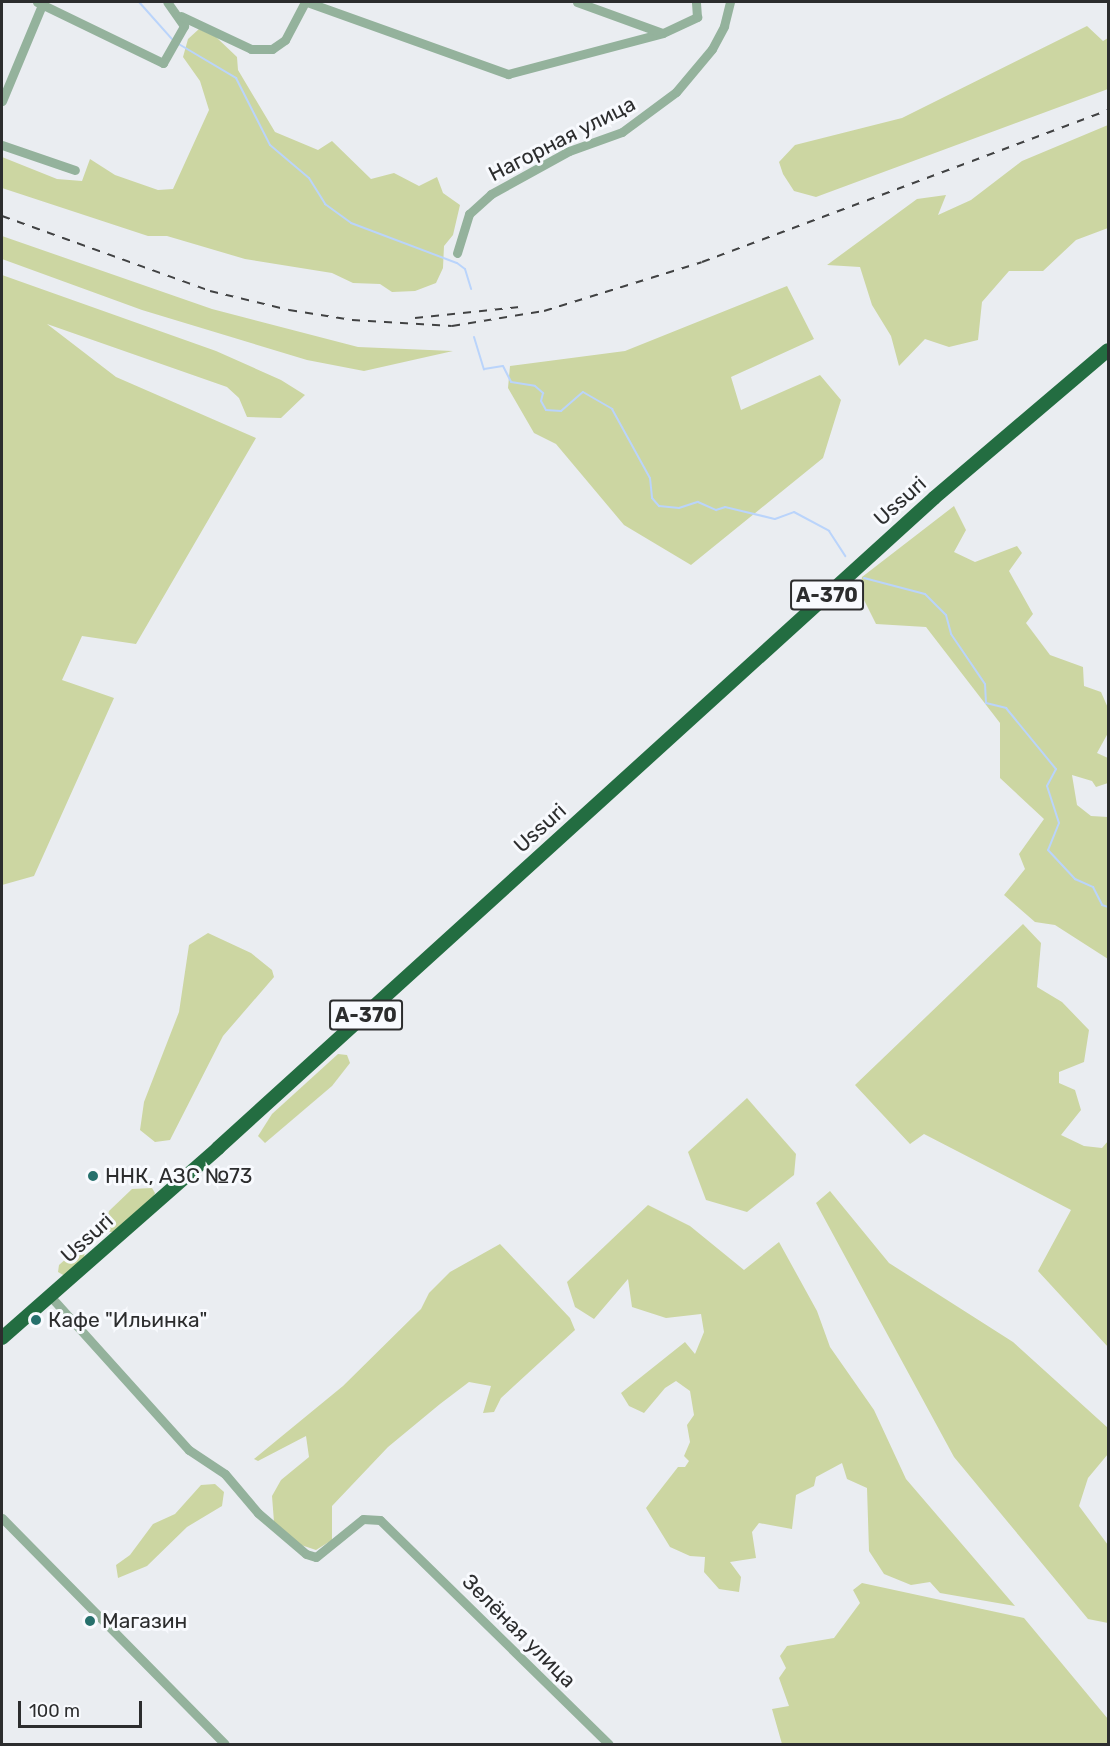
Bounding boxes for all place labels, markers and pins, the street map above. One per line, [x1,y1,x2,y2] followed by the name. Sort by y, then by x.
[105,1163,252,1189] place label: ННК, АЗС №73
[86,1169,100,1183] marker: ННК, АЗС №73
[48,1307,207,1333] place label: Кафе "Ильинка"
[29,1313,43,1327] marker: Кафе "Ильинка"
[102,1608,187,1634] place label: Магазин
[83,1614,97,1628] marker: Магазин

